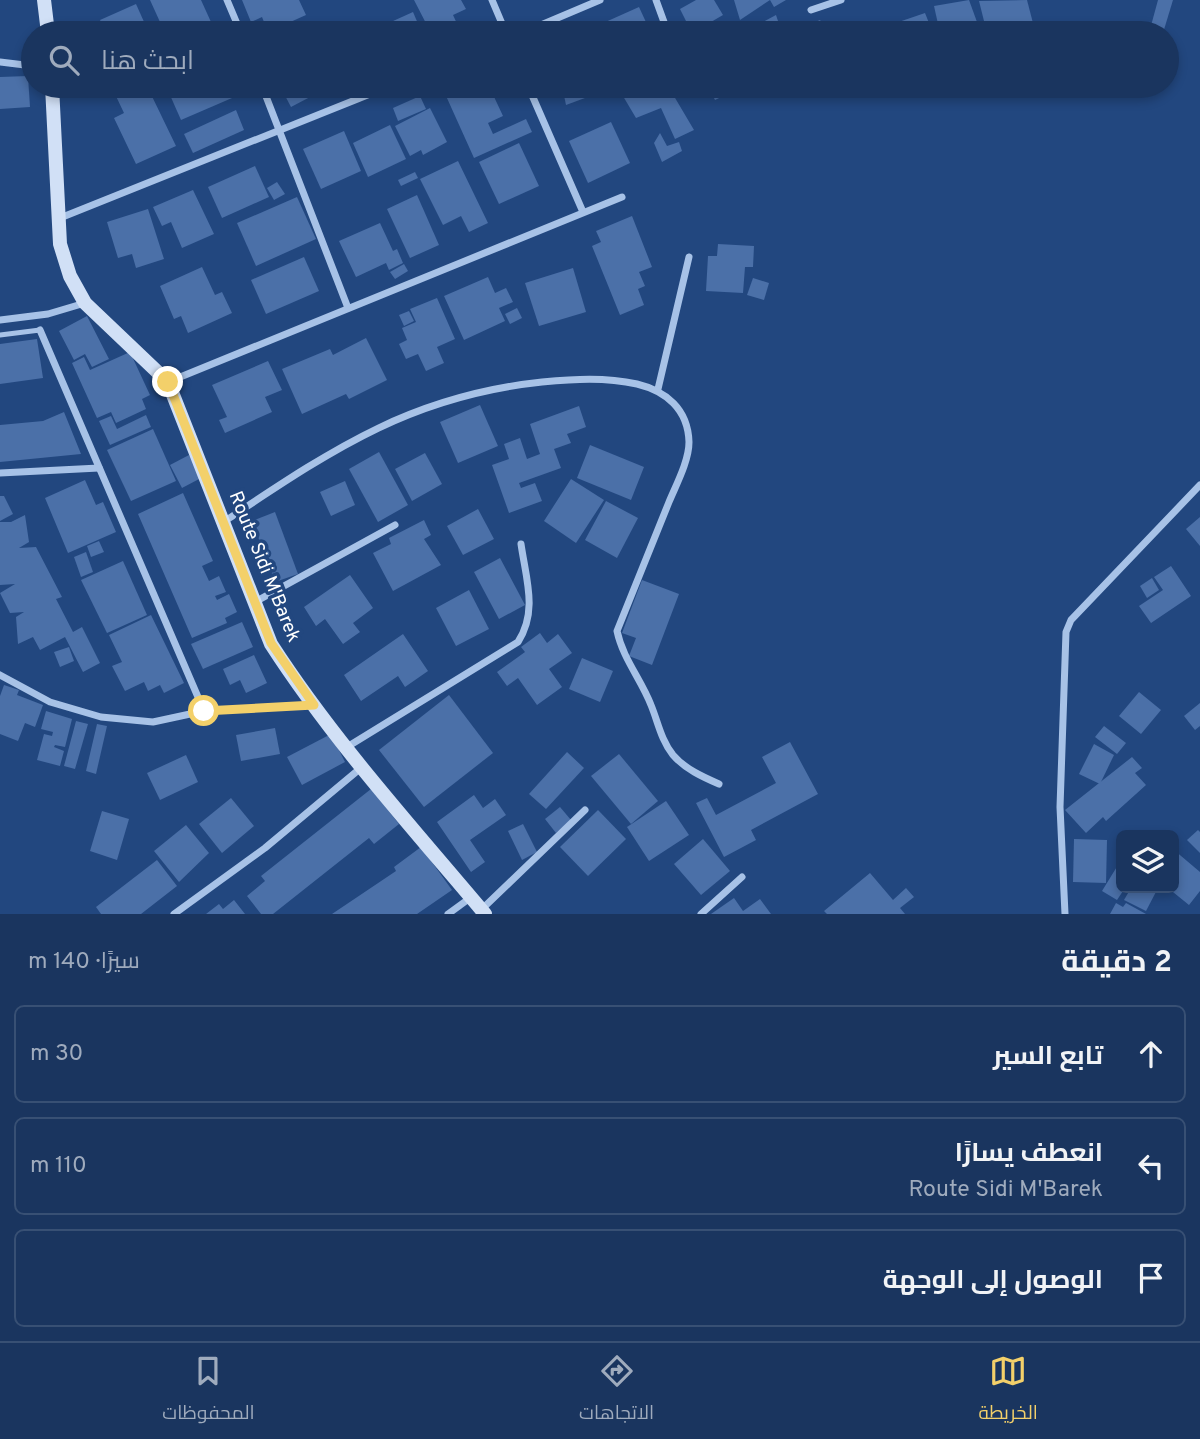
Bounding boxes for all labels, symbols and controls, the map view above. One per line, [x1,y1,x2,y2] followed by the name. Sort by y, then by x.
[21,21,1179,98] search box
[45,41,83,79] icon: search
[101,46,194,79] text: ابحث هنا
[152,366,183,397] route end
[223,488,305,646] street label: Route Sidi M'Barek
[188,695,219,726] route start
[1116,830,1179,893] map controls
[1116,830,1179,893] button: layers
[1061,945,1172,982] text: 2 دقيقة
[28,948,140,977] text: سيرًا · 140 m
[1132,1035,1170,1073] icon: ahead
[30,1040,83,1069] text: 30 m
[993,1041,1103,1074] text: تابع السير
[955,1138,1103,1171] text: انعطف يسارًا
[1132,1147,1170,1185] icon: left
[30,1152,87,1181] text: 110 m
[908,1176,1103,1205] text: Route Sidi M'Barek
[1132,1259,1170,1297] icon: arrive
[883,1265,1103,1298] text: الوصول إلى الوجهة
[162,1352,255,1430] tab: المحفوظات
[579,1352,654,1430] tab: الاتجاهات
[979,1352,1038,1430] tab: الخريطة

